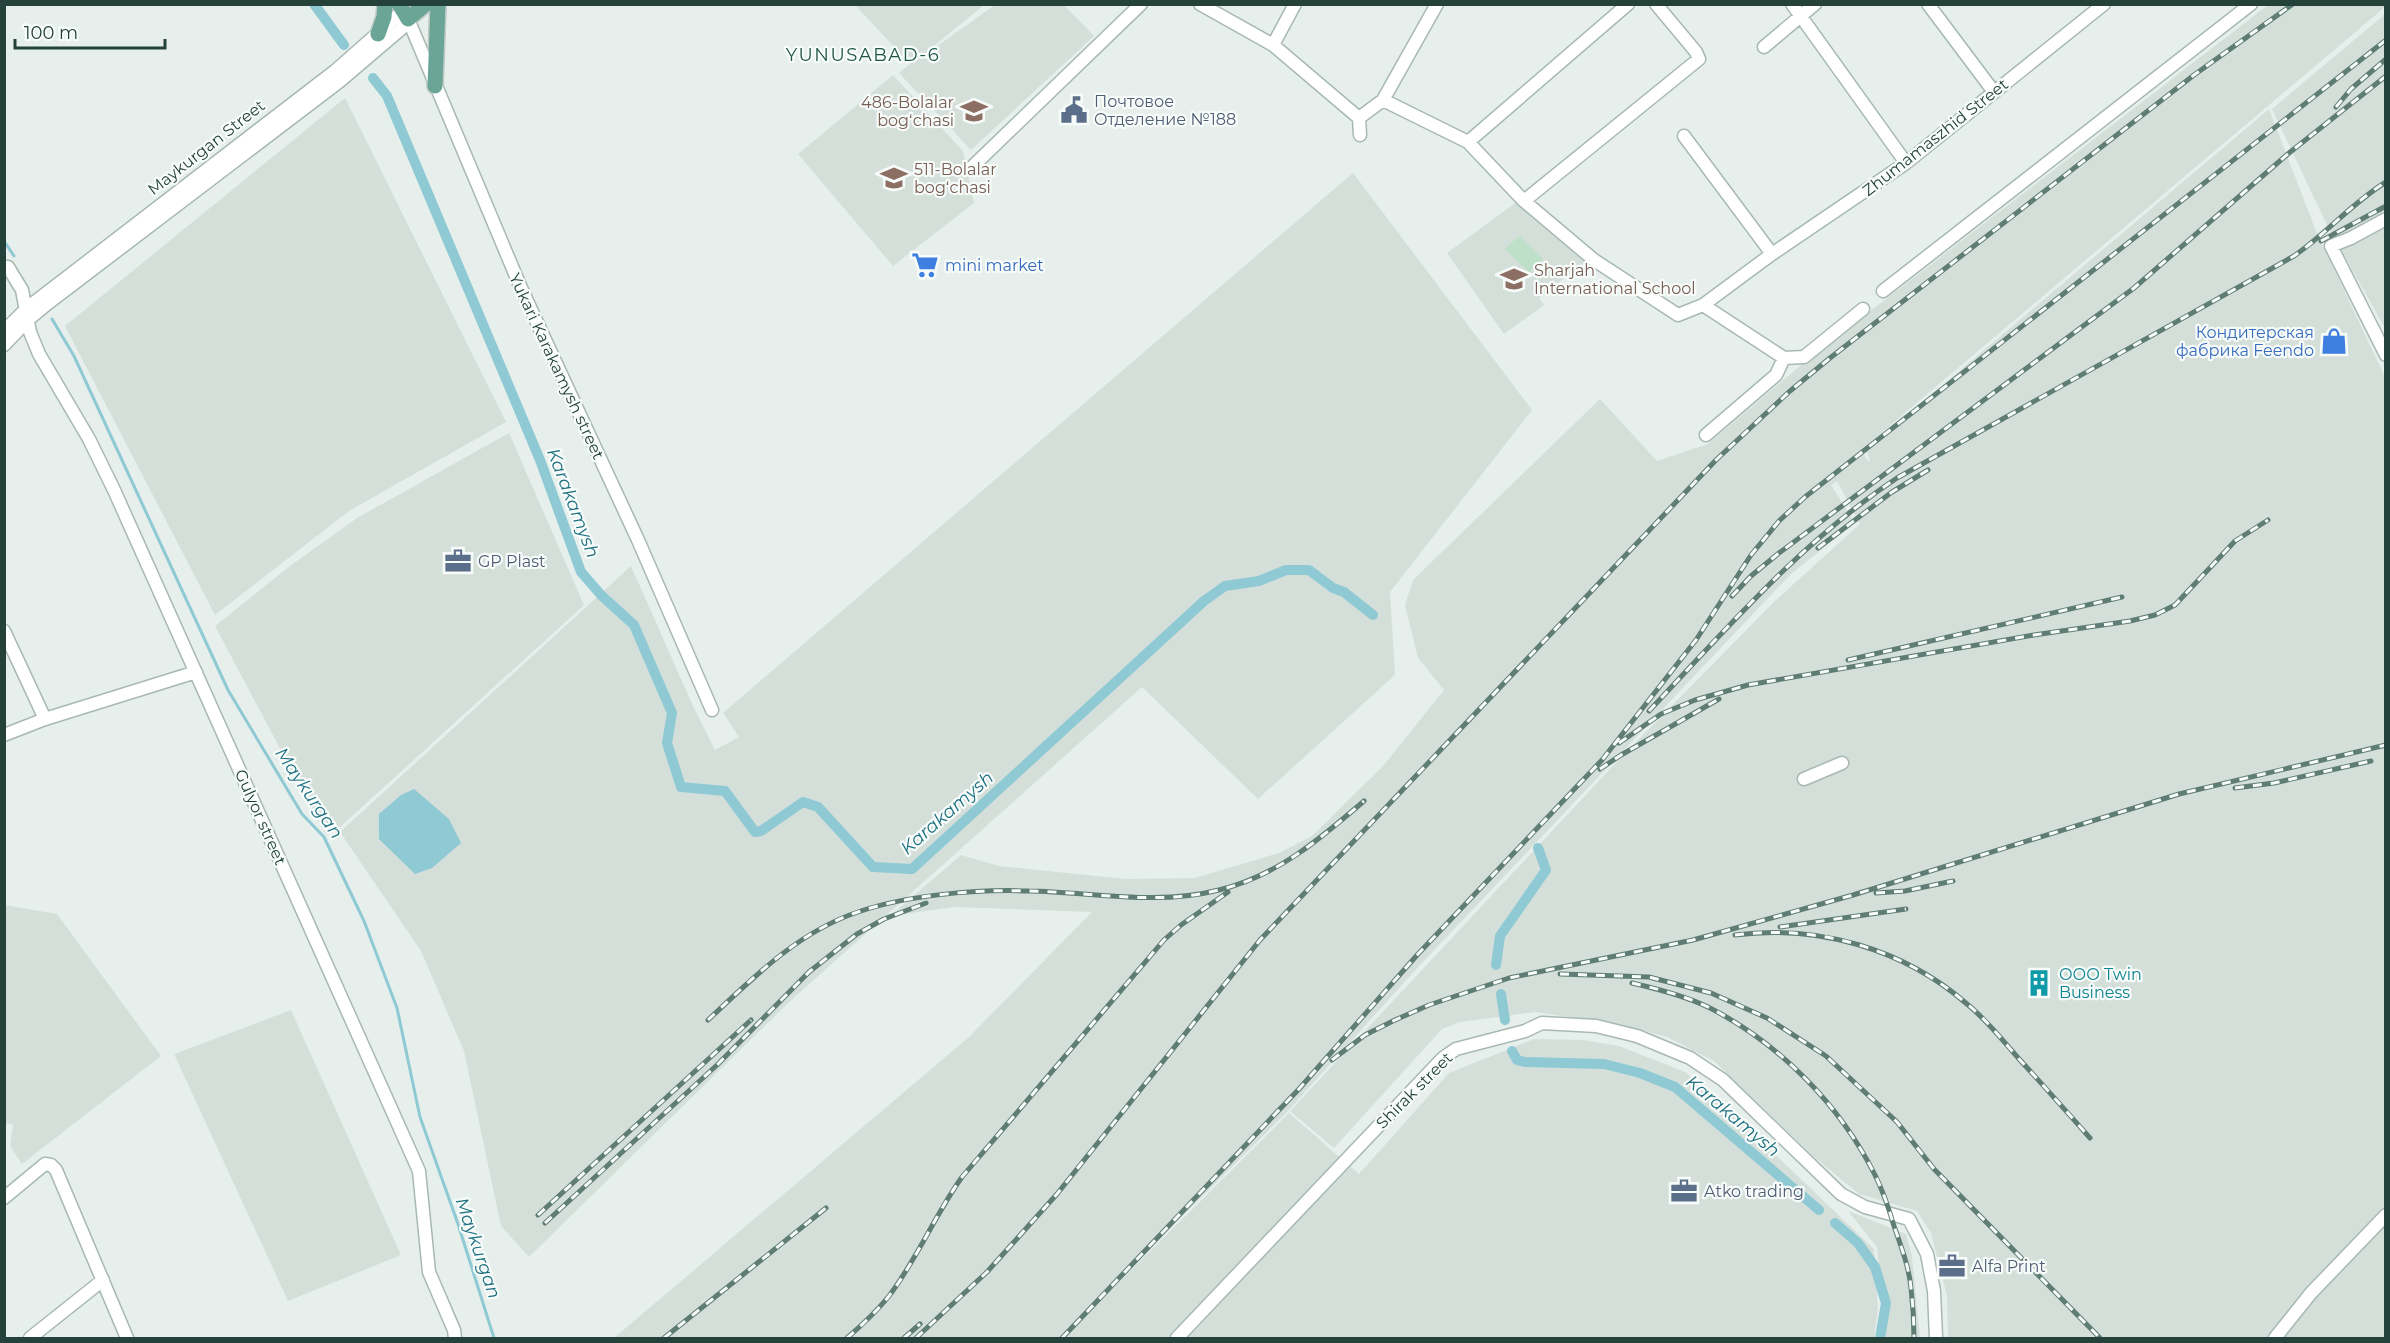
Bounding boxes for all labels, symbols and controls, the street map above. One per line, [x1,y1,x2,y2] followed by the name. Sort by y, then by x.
[15,12,165,50] scale bar
[24,22,78,44] text: 100 m
[786,44,940,66] district label: YUNUSABAD-6
[1859,74,2012,200] street label: Zhumamaszhid Street
[1094,92,1236,129] place label: Почтовое Отделение №188
[861,93,954,130] place label: 486-Bolalar bogʻchasi
[1059,95,1089,125] public building icon: Почтовое Отделение №188
[144,96,269,199] street label: Maykurgan Street
[959,96,989,126] school or university icon: 486-Bolalar bogʻchasi
[914,160,997,197] place label: 511-Bolalar bogʻchasi
[879,163,909,193] school or university icon: 511-Bolalar bogʻchasi
[910,250,940,280] supermarket icon: mini market
[945,256,1044,275] place label: mini market
[1534,261,1696,298] place label: Sharjah International School
[1499,264,1529,294] school or university icon: Sharjah International School
[505,270,608,463] street label: Yukari Karakamysh street
[2176,323,2314,360] place label: Кондитерская фабрика Feendo
[2319,326,2349,356] shop icon: Кондитерская фабрика Feendo
[542,445,604,561] water label: Karakamysh
[443,546,473,576] office icon: GP Plast
[478,552,546,571] place label: GP Plast
[270,743,348,843] water label: Maykurgan
[231,766,290,868] street label: Gulyor street
[896,767,998,859] water label: Karakamysh
[2059,965,2142,1002] place label: ООО Twin Business
[2024,968,2054,998] building icon: ООО Twin Business
[1372,1048,1457,1133] street label: Shirak street
[1682,1070,1784,1162] water label: Karakamysh
[1669,1176,1699,1206] office icon: Atko trading
[1704,1182,1804,1201] place label: Atko trading
[450,1195,506,1301] water label: Maykurgan
[1937,1251,1967,1281] office icon: Alfa Print
[1972,1257,2046,1276] place label: Alfa Print

